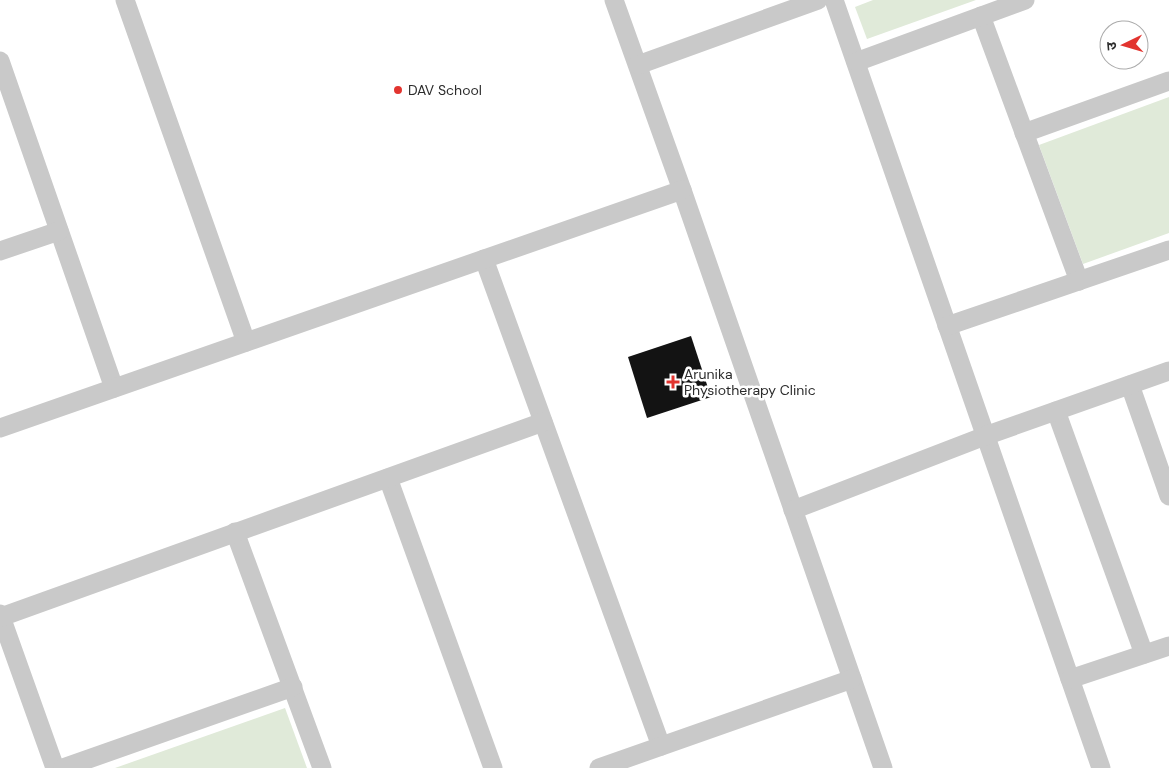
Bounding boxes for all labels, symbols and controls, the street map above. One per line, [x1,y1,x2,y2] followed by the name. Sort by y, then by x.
[1099,20,1149,70] north arrow
[1102,40,1120,51] text: उ
[408,81,482,99] place label: DAV School
[392,84,404,96] marker: DAV School
[684,365,816,399] place label: Arunika Physiotherapy Clinic
[666,375,680,389] marker: Arunika Physiotherapy Clinic

